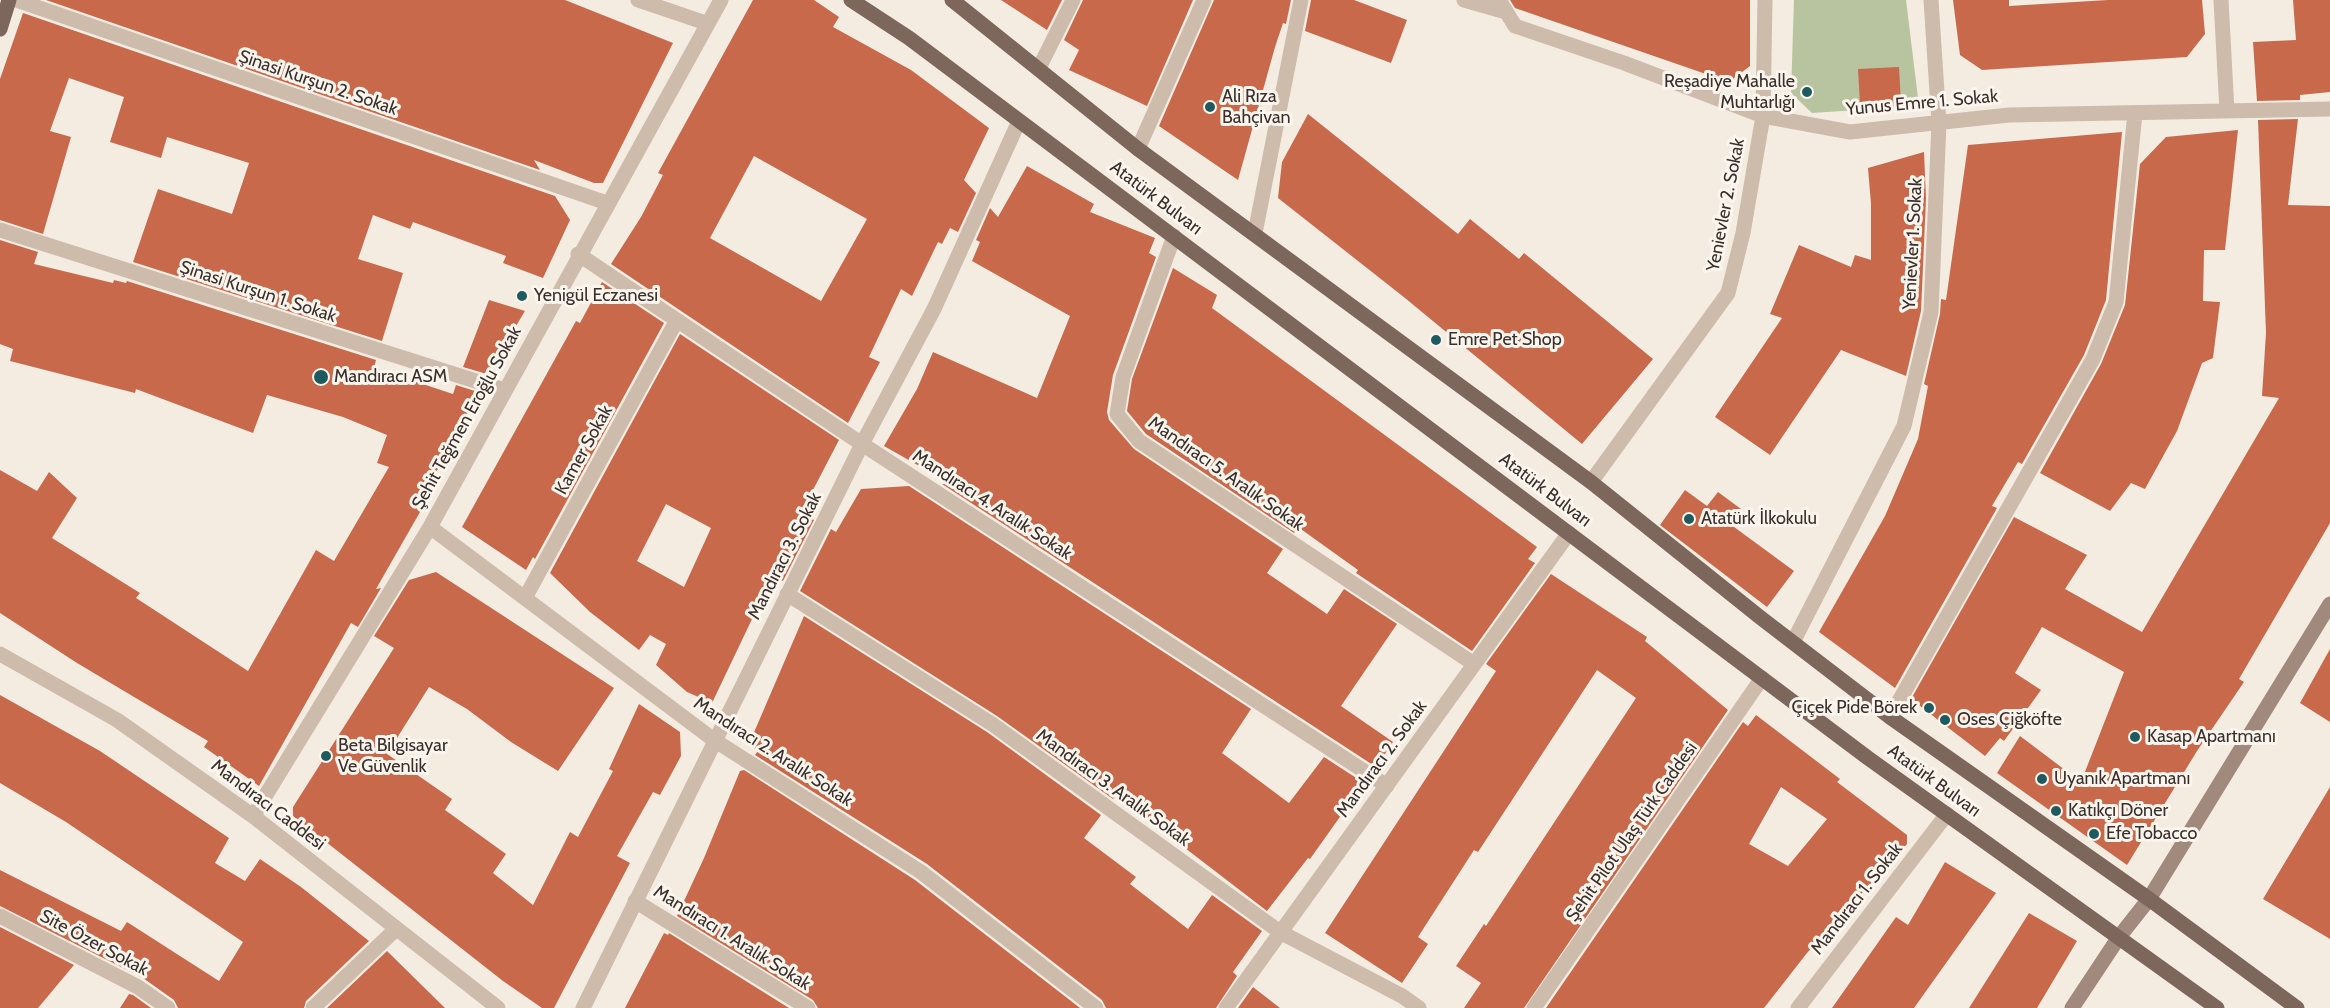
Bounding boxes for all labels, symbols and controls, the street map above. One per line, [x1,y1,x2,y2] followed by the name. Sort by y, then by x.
[236,46,400,120] street label: Şinasi Kurşun 2. Sokak
[1664,71,1795,113] place label: Reşadiye Mahalle Muhtarlığı
[1800,85,1814,99] marker: Reşadiye Mahalle Muhtarlığı
[1222,86,1291,128] place label: Ali Rıza Bahçivan
[1845,86,1999,120] street label: Yunus Emre 1. Sokak
[1203,100,1217,114] marker: Ali Rıza Bahçivan
[1702,137,1750,273] street label: Yenievler 2. Sokak
[1106,156,1206,240] street label: Atatürk Bulvarı
[1899,178,1927,310] street label: Yenievler 1. Sokak
[177,257,339,327] street label: Şinasi Kurşun 1. Sokak
[534,285,658,307] place label: Yenigül Eczanesi
[515,289,529,303] marker: Yenigül Eczanesi
[408,323,526,513] street label: Şehit Teğmen Eroğlu Sokak
[1448,329,1562,351] place label: Emre Pet Shop
[1429,333,1443,347] marker: Emre Pet Shop
[334,366,447,388] place label: Mandıracı ASM
[312,368,330,386] marker: Mandıracı ASM
[551,402,617,498] street label: Kamer Sokak
[1144,412,1308,536] street label: Mandıracı 5. Aralık Sokak
[908,445,1076,565] street label: Mandıracı 4. Aralık Sokak
[1495,448,1595,532] street label: Atatürk Bulvarı
[744,489,826,623] street label: Mandıracı 3. Sokak
[1701,508,1817,530] place label: Atatürk İlkokulu
[1682,512,1696,526] marker: Atatürk İlkokulu
[690,693,856,811] street label: Mandıracı 2. Aralık Sokak
[1332,696,1432,822] street label: Mandıracı 2. Sokak
[1792,697,1917,719] place label: Çiçek Pide Börek
[1922,701,1936,715] marker: Çiçek Pide Börek
[1957,709,2062,731] place label: Oses Çiğköfte
[1938,713,1952,727] marker: Oses Çiğköfte
[1032,725,1194,851] street label: Mandıracı 3. Aralık Sokak
[2147,726,2276,748] place label: Kasap Apartmanı
[2128,730,2142,744] marker: Kasap Apartmanı
[338,735,448,777] place label: Beta Bilgisayar Ve Güvenlik
[1562,738,1702,926] street label: Şehit Pilot Ulaş Türk Caddesi
[1883,740,1985,822] street label: Atatürk Bulvarı
[319,749,333,763] marker: Beta Bilgisayar Ve Güvenlik
[207,755,329,855] street label: Mandıracı Caddesi
[2054,768,2190,790] place label: Uyanık Apartmanı
[2035,772,2049,786] marker: Uyanık Apartmanı
[2068,800,2168,822] place label: Katıkçı Döner
[2049,804,2063,818] marker: Katıkçı Döner
[2106,823,2197,845] place label: Efe Tobacco
[2087,827,2101,841] marker: Efe Tobacco
[1807,839,1907,959] street label: Mandıracı 1. Sokak
[649,881,815,995] street label: Mandıracı 1. Aralık Sokak
[36,905,152,981] street label: Site Özer Sokak

